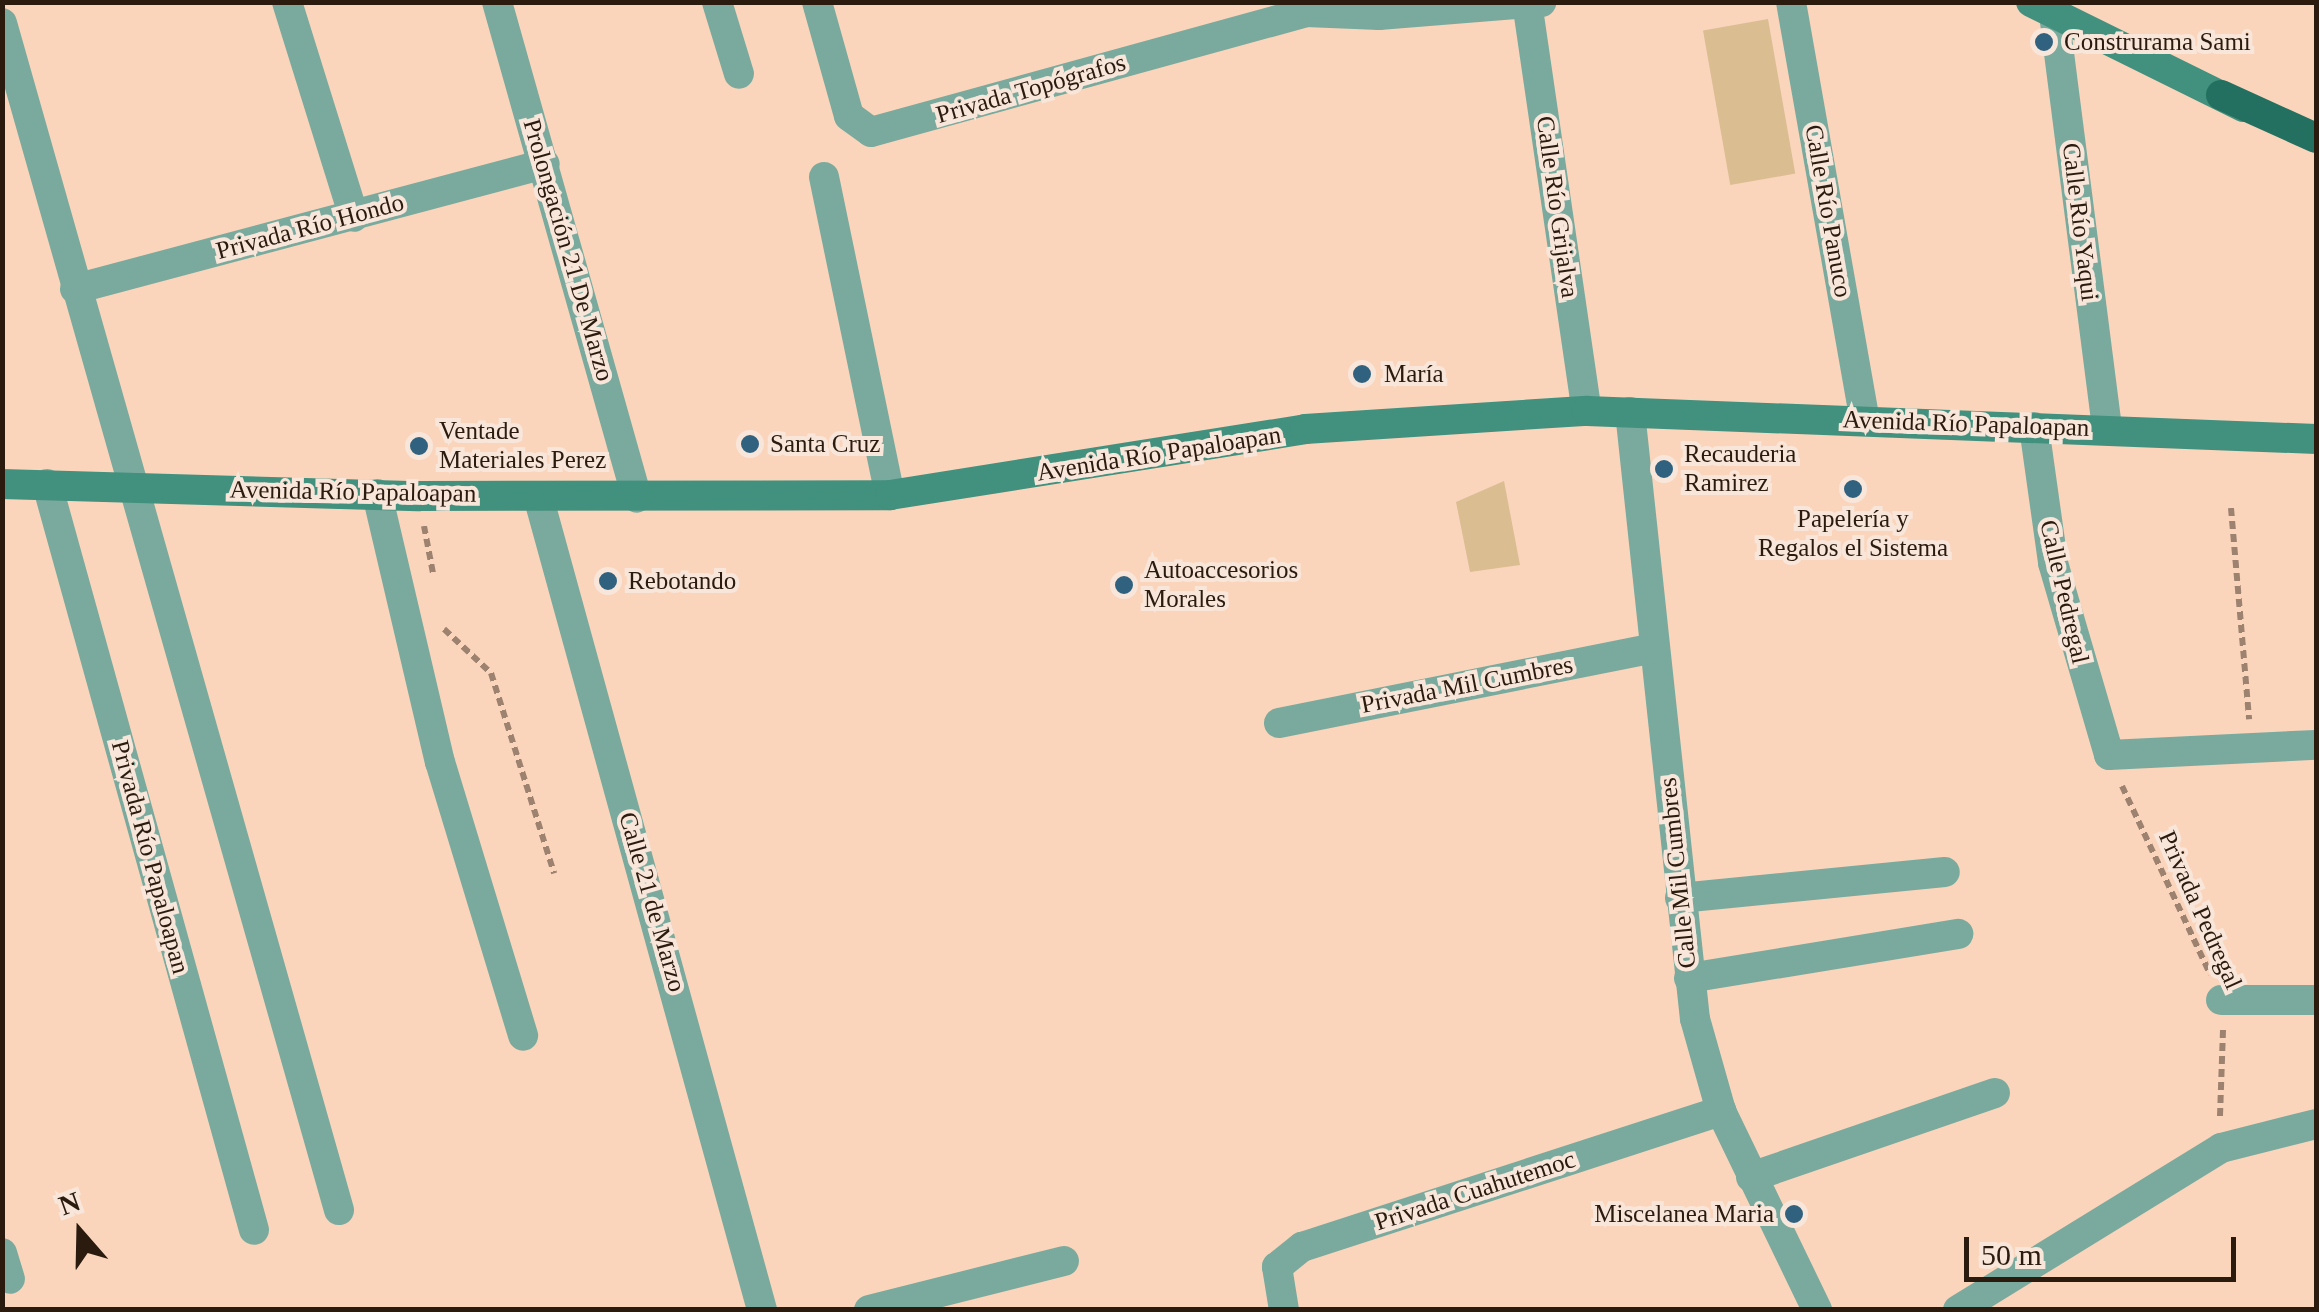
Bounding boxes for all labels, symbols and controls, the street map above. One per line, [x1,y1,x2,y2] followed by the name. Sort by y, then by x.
[2064,27,2251,57] place label: Construrama Sami
[2033,31,2055,53] marker: Construrama Sami
[933,48,1129,130] street label: Privada Topógrafos
[1529,114,1585,300] street label: Calle Río Grijalva
[516,115,620,385] street label: Prolongación 21 De Marzo
[1798,122,1858,300] street label: Calle Río Panuco
[2055,141,2105,303] street label: Calle Río Yaqui
[213,188,407,266] street label: Privada Río Hondo
[1384,359,1444,389] place label: María
[1349,361,1375,387] marker: María
[1842,405,2090,443] street label: Avenida Río Papaloapan
[439,417,606,476] place label: Ventade Materiales Perez
[1035,420,1283,488] street label: Avenida Río Papaloapan
[770,429,880,459] place label: Santa Cruz
[739,433,761,455] marker: Santa Cruz
[408,435,430,457] marker: Ventade Materiales Perez
[1684,440,1796,499] place label: Recauderia Ramirez
[1653,458,1675,480] marker: Recauderia Ramirez
[229,475,477,509] street label: Avenida Río Papaloapan
[1842,478,1864,500] marker: Papelería y Regalos el Sistema
[1758,505,1948,564] place label: Papelería y Regalos el Sistema
[2033,517,2095,667] street label: Calle Pedregal
[1144,556,1298,615] place label: Autoaccesorios Morales
[628,566,736,596] place label: Rebotando
[597,570,619,592] marker: Rebotando
[1113,574,1135,596] marker: Autoaccesorios Morales
[1358,650,1576,720] street label: Privada Mil Cumbres
[104,737,196,977] street label: Privada Río Papaloapan
[1653,776,1703,970] street label: Calle Mil Cumbres
[612,809,692,995] street label: Calle 21 de Marzo
[2152,826,2248,994] street label: Privada Pedregal
[1371,1144,1579,1238] street label: Privada Cuahutemoc
[30,1182,130,1282] north arrow
[55,1185,84,1221] text: N
[1594,1199,1774,1229] place label: Miscelanea Maria
[1783,1203,1805,1225] marker: Miscelanea Maria
[1969,1217,2242,1279] scale bar
[1981,1238,2042,1271] text: 50 m

